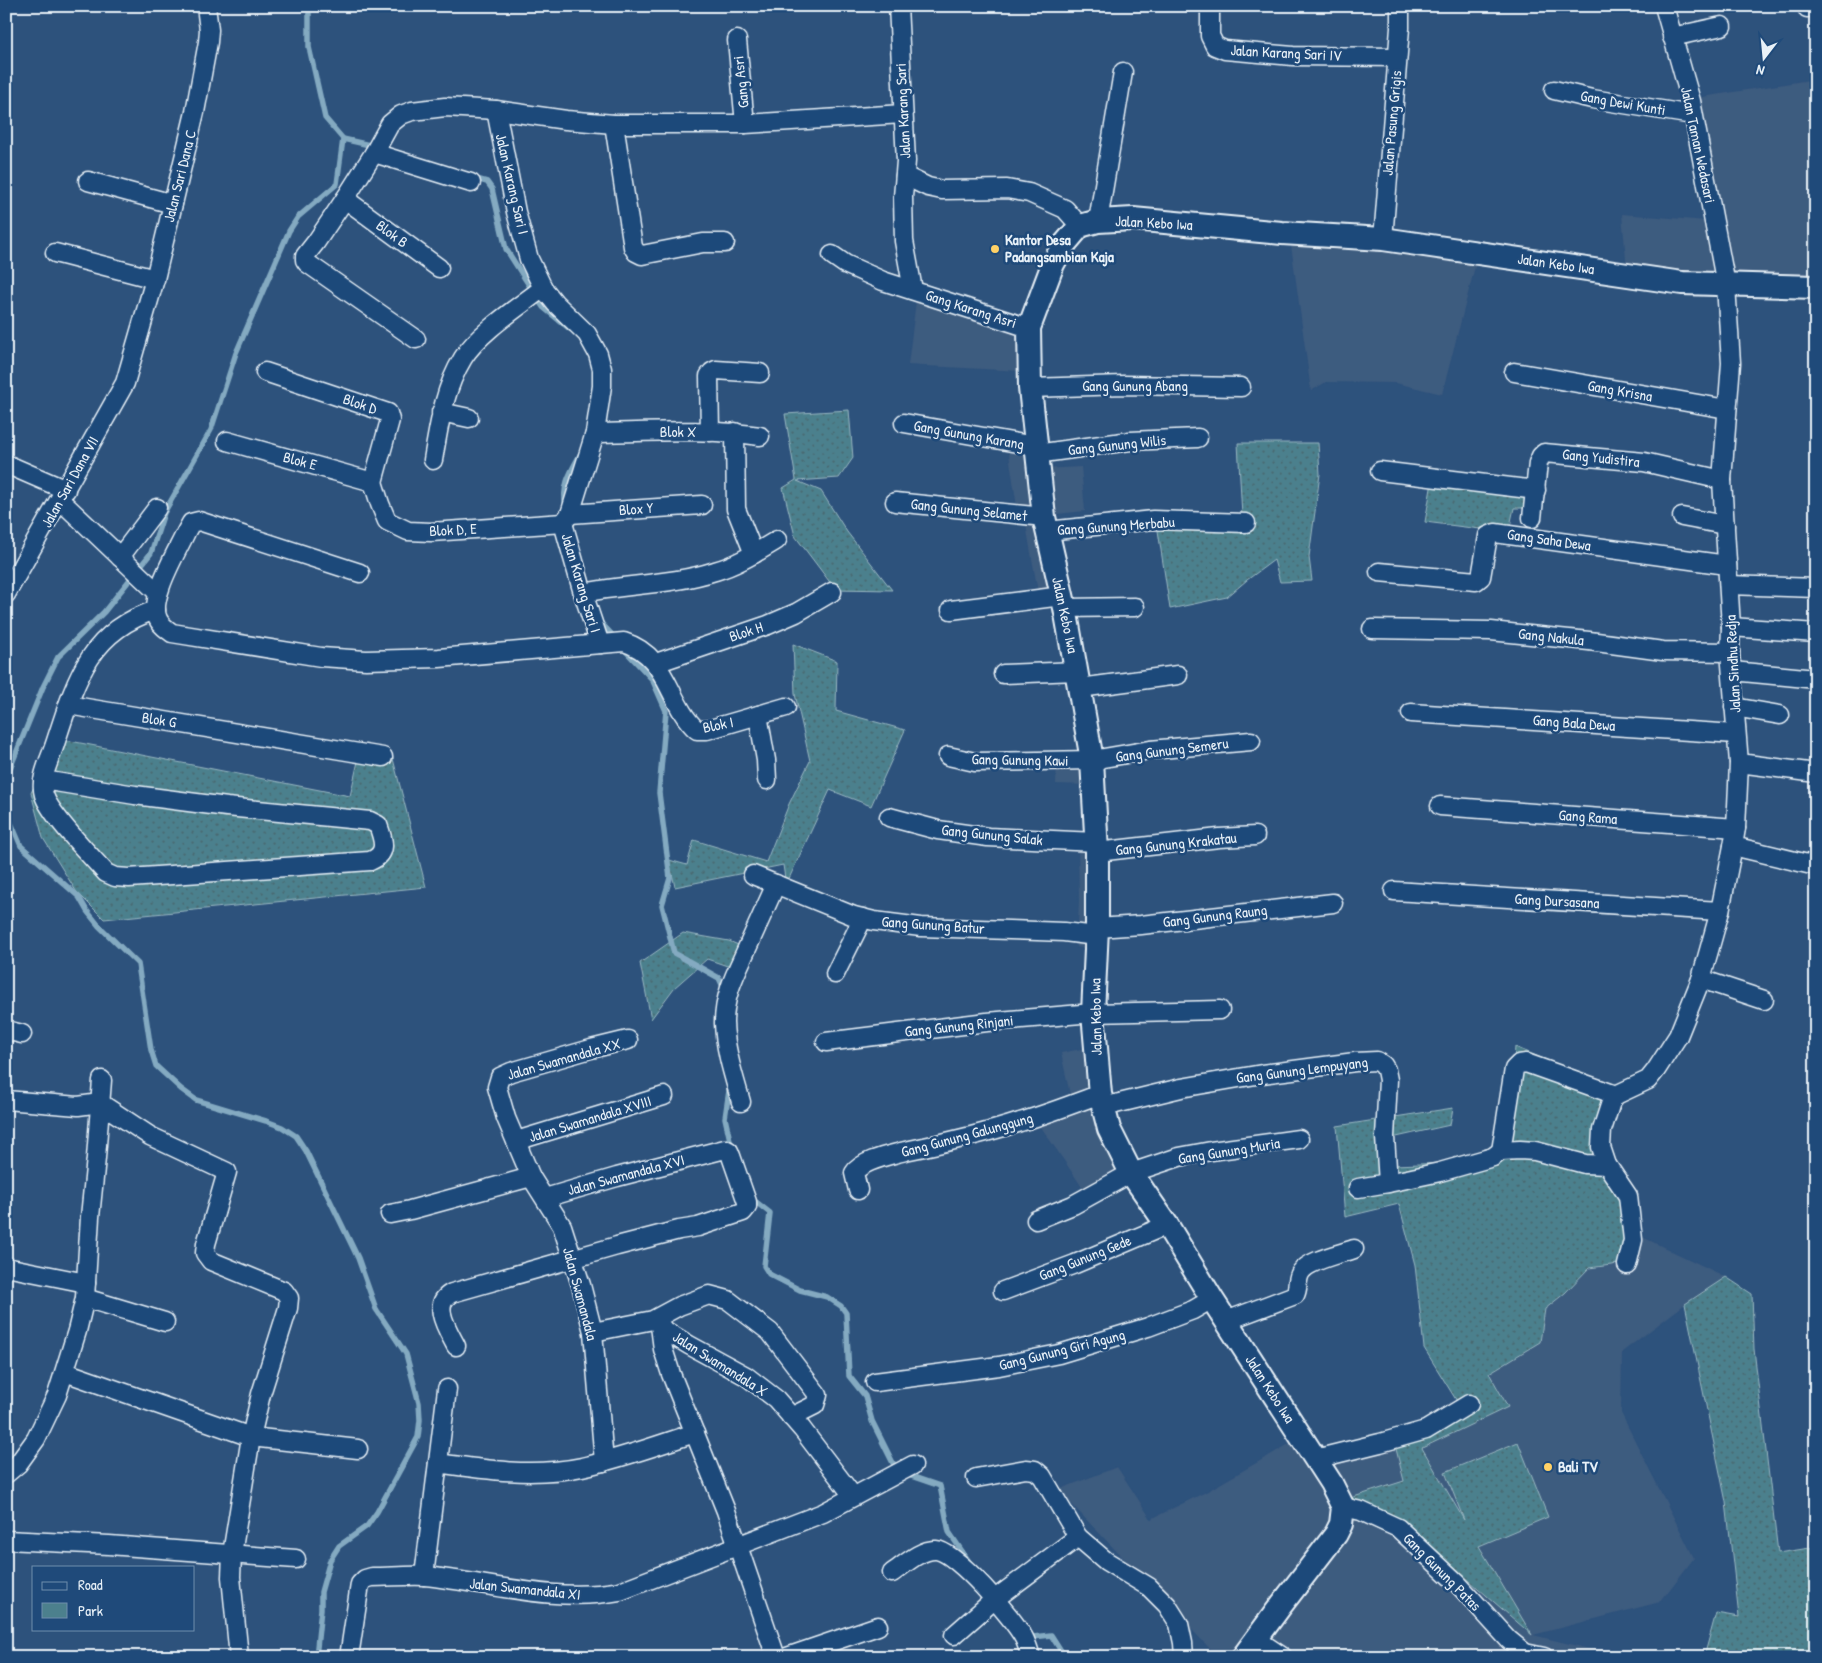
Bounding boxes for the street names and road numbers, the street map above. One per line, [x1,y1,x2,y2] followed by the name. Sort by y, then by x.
[1230,39,1343,66] street label: Jalan Karang Sari IV
[727,55,754,109] street label: Gang Asri
[890,63,915,159] street label: Jalan Karang Sari
[1376,69,1407,176] street label: Jalan Pasung Grigis
[1579,85,1667,120] street label: Gang Dewi Kunti
[1676,85,1721,205] street label: Jalan Taman Wedasari
[158,128,201,224] street label: Jalan Sari Dana C
[491,131,534,236] street label: Jalan Karang Sari I
[1115,210,1193,235] street label: Jalan Kebo Iwa
[372,215,413,252] street label: Blok B
[1516,248,1596,279] street label: Jalan Kebo Iwa
[923,284,1019,333] street label: Gang Karang Asri
[1586,374,1654,407] street label: Gang Krisna
[1082,375,1188,396] street label: Gang Gunung Abang
[340,388,381,419] street label: Blok D
[912,414,1026,455] street label: Gang Gunung Karang
[660,421,696,442] street label: Blok X
[1067,429,1167,460] street label: Gang Gunung Wilis
[36,432,103,531] street label: Jalan Sari Dana VII
[1561,443,1641,472] street label: Gang Yudistira
[281,446,320,475] street label: Blok E
[910,493,1029,526] street label: Gang Gunung Selamet
[618,497,654,520] street label: Blox Y
[1056,511,1175,540] street label: Gang Gunung Merbabu
[429,518,478,541] street label: Blok D, E
[1506,523,1592,556] street label: Gang Saha Dewa
[556,531,607,635] street label: Jalan Karang Sari I
[1047,575,1084,655] street label: Jalan Kebo Iwa
[1719,614,1746,714] street label: Jalan Sindhu Redja
[726,616,765,647] street label: Blok H
[1517,623,1585,650] street label: Gang Nakula
[140,706,179,733] street label: Blok G
[1532,709,1616,736] street label: Gang Bala Dewa
[701,711,735,738] street label: Blok I
[1114,732,1230,767] street label: Gang Gunung Semeru
[971,748,1069,771] street label: Gang Gunung Kawi
[1558,804,1618,829] street label: Gang Rama
[940,819,1044,850] street label: Gang Gunung Salak
[1114,827,1237,860] street label: Gang Gunung Krakatau
[1514,888,1600,913] street label: Gang Dursasana
[1162,899,1269,932] street label: Gang Gunung Raung
[881,910,986,939] street label: Gang Gunung Batur
[1084,978,1107,1056] street label: Jalan Kebo Iwa
[903,1009,1014,1042] street label: Gang Gunung Rinjani
[505,1032,623,1085] street label: Jalan Swamandala XX
[1235,1051,1369,1088] street label: Gang Gunung Lempuyang
[526,1090,654,1147] street label: Jalan Swamandala XVIII
[899,1107,1035,1162] street label: Gang Gunung Galunggung
[1177,1132,1281,1169] street label: Gang Gunung Muria
[565,1149,687,1200] street label: Jalan Swamandala XVI
[1036,1229,1134,1286] street label: Gang Gunung Gede
[558,1245,603,1343] street label: Jalan Swamandala
[997,1324,1128,1375] street label: Gang Gunung Giri Agung
[669,1326,772,1401] street label: Jalan Swamandala X
[1241,1351,1300,1427] street label: Jalan Kebo Iwa
[1399,1528,1486,1616] street label: Gang Gunung Patas
[468,1572,582,1605] street label: Jalan Swamandala XI

